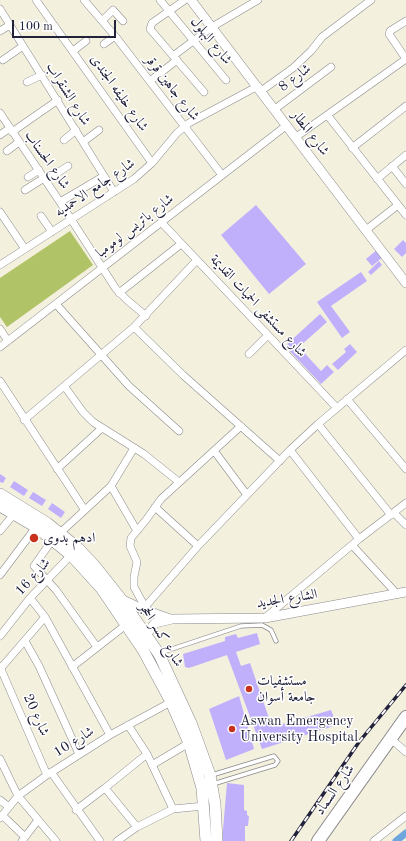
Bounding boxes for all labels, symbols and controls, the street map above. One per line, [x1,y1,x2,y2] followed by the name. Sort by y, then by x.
[14,12,118,38] scale bar
[187,14,235,68] street label: شارع البهلول
[19,21,53,33] text: 100 m
[86,51,152,135] street label: شارع خليفه الجندى
[141,52,203,124] street label: شارع جاهين قرقر
[42,59,94,129] street label: شارع الشنقراب
[275,60,315,96] street label: شارع 8
[287,107,333,159] street label: شارع المطار
[21,127,73,193] street label: شارع الحسناب
[52,155,138,221] street label: شارع جامع الاحمديه
[93,190,177,262] street label: شارع باتريس لومومبا
[206,251,310,361] street label: شارع مستشفى الحميات القديمة
[43,530,95,546] place label: ادهم بدوى
[28,532,40,544] marker: ادهم بدوى
[12,555,54,599] street label: شارع 16
[255,586,319,612] street label: الشارع الجديد
[135,600,187,670] street label: شارع كسر الحجر
[257,673,316,706] place label: مستشفيات جامعة أسوان
[244,684,254,694] marker: مستشفيات جامعة أسوان
[19,691,53,739] street label: شارع 20
[240,713,358,746] place label: Aswan Emergency University Hospital
[51,723,97,761] street label: شارع 10
[227,724,237,734] marker: Aswan Emergency University Hospital
[312,762,358,818] street label: شارع السماد

